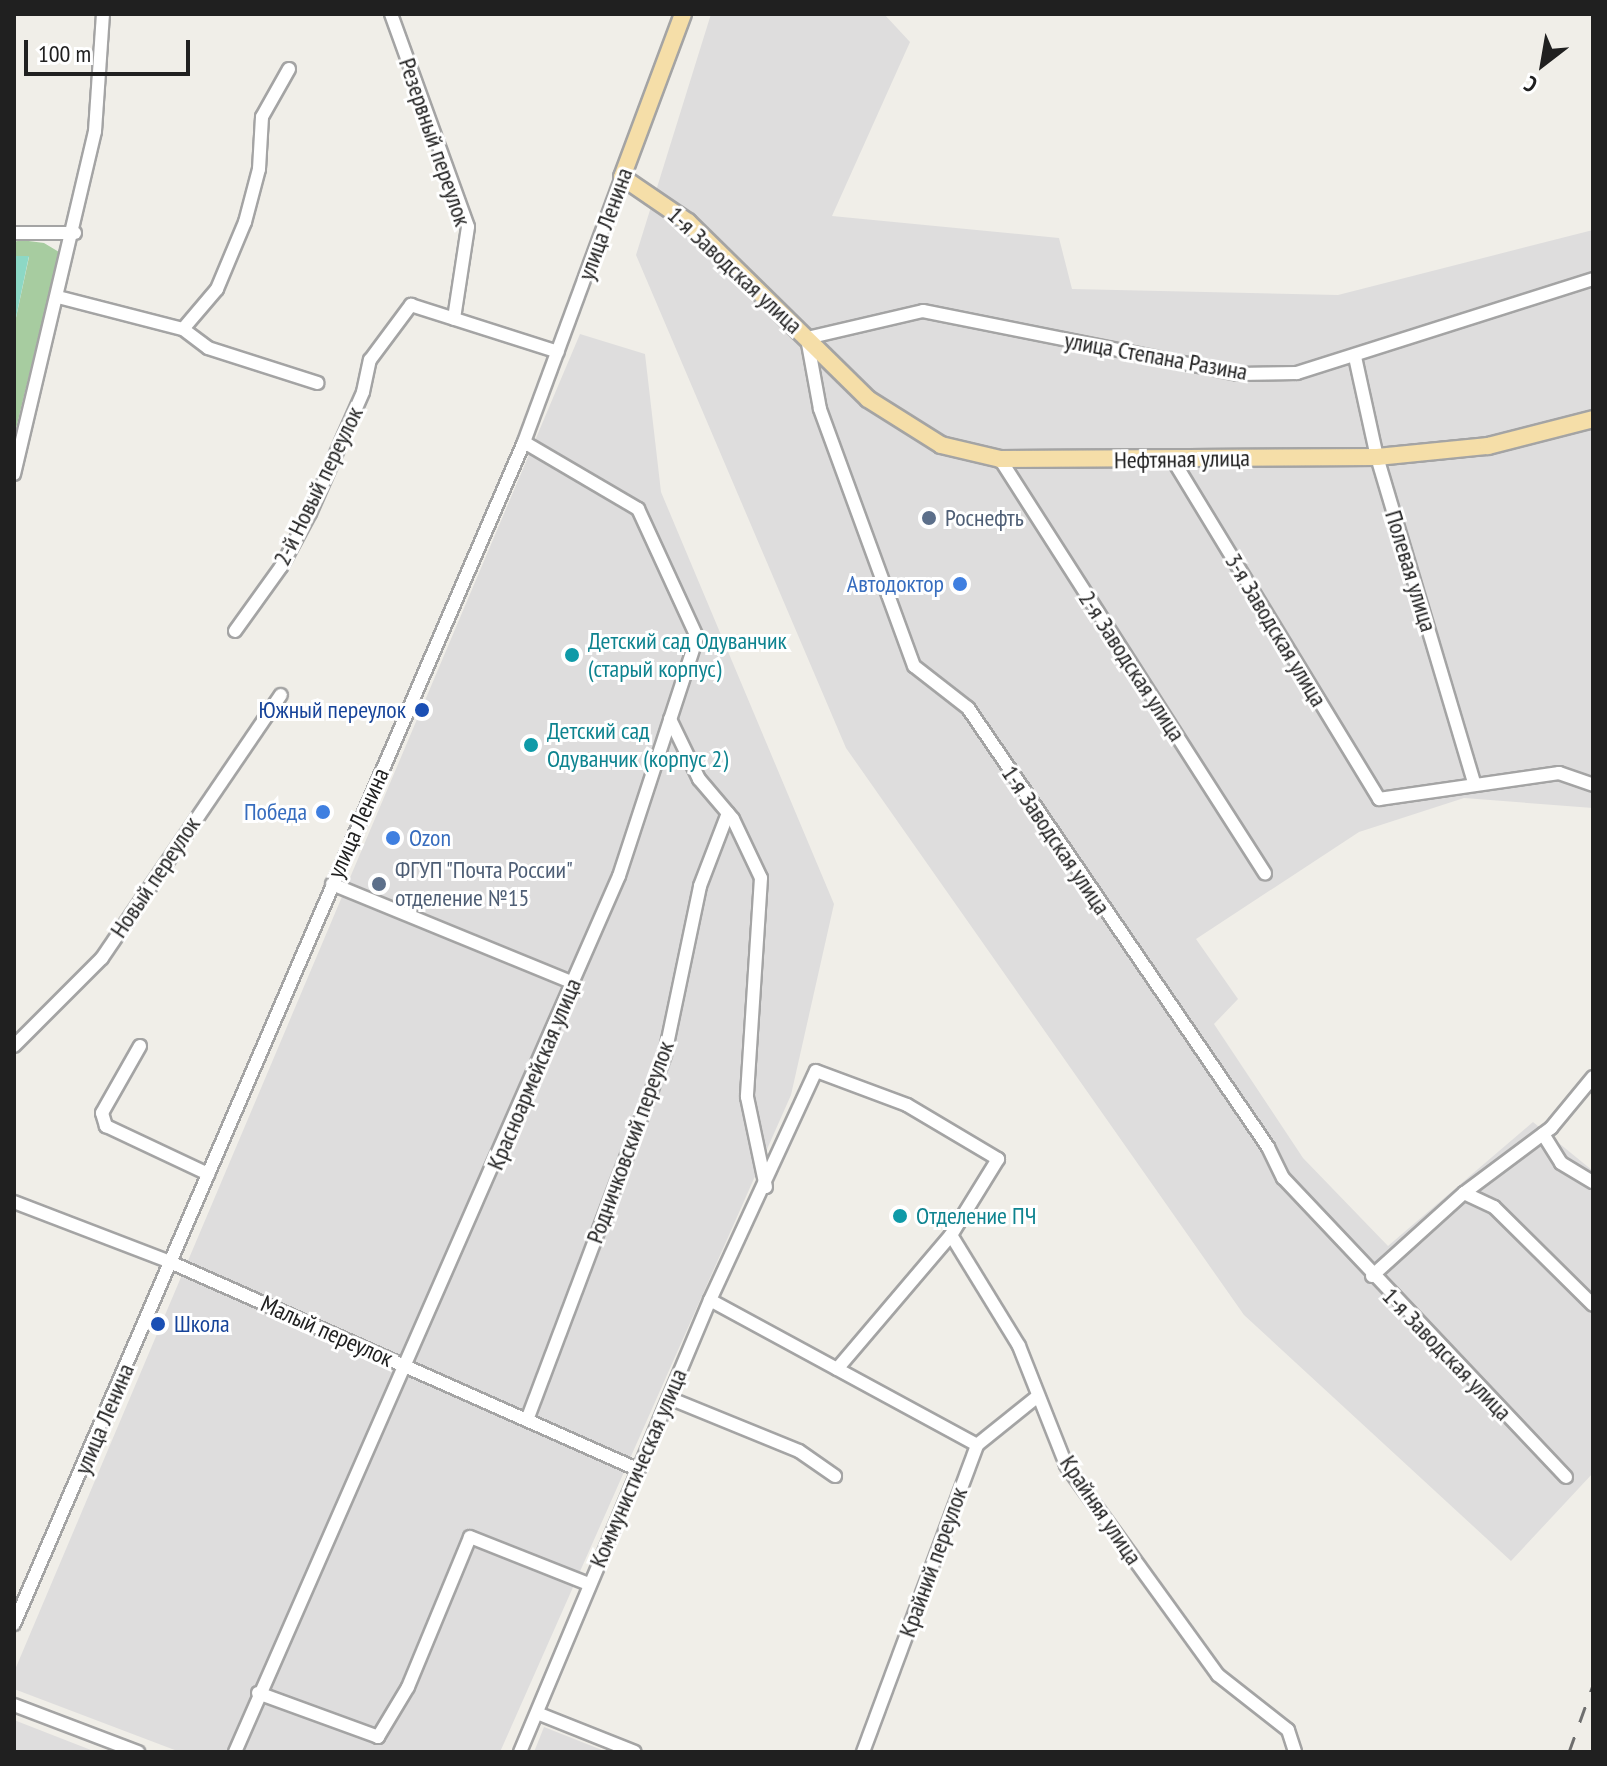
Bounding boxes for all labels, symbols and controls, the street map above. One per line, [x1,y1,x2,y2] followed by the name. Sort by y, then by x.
[28,24,194,74] scale bar
[1503,24,1583,104] north arrow
[38,38,91,69] text: 100 m
[393,54,477,230] street label: Резервный переулок
[1519,70,1542,99] text: С
[571,164,639,284] street label: улица Ленина
[662,200,808,340] street label: 1-я Заводская улица
[1062,326,1250,386] street label: улица Степана Разина
[267,402,369,570] street label: 2-й Новый переулок
[1114,443,1250,475] street label: Нефтяная улица
[945,504,1024,532] place label: Роснефть
[1379,507,1443,635] street label: Полевая улица
[920,509,938,527] marker: Роснефть
[1219,548,1333,712] street label: 3-я Заводская улица
[847,570,944,598] place label: Автодоктор
[951,575,969,593] marker: Автодоктор
[1073,585,1191,747] street label: 2-я Заводская улица
[588,627,787,683] place label: Детский сад Одуванчик (старый корпус)
[563,646,581,664] marker: Детский сад Одуванчик (старый корпус)
[259,696,406,724] place label: Южный переулок
[413,701,431,719] marker: Южный переулок
[547,717,728,773] place label: Детский сад Одуванчик (корпус 2)
[522,736,540,754] marker: Детский сад Одуванчик (корпус 2)
[995,760,1117,920] street label: 1-я Заводская улица
[321,764,395,882] street label: улица Ленина
[244,798,307,826] place label: Победа
[314,803,332,821] marker: Победа
[104,811,206,943] street label: Новый переулок
[409,824,451,852] place label: Ozon
[384,829,402,847] marker: Ozon
[395,856,574,912] place label: ФГУП "Почта России" отделение №15
[370,875,388,893] marker: ФГУП "Почта России" отделение №15
[481,974,587,1174] street label: Красноармейская улица
[580,1037,680,1247] street label: Родничковский переулок
[916,1202,1036,1230] place label: Отделение ПЧ
[891,1207,909,1225] marker: Отделение ПЧ
[1376,1281,1518,1427] street label: 1-я Заводская улица
[256,1289,398,1373] street label: Малый переулок
[174,1310,230,1338] place label: Школа
[149,1315,167,1333] marker: Школа
[68,1359,140,1479] street label: улица Ленина
[583,1364,693,1572] street label: Коммунистическая улица
[1054,1450,1148,1570] street label: Крайняя улица
[893,1483,973,1641] street label: Крайний переулок

